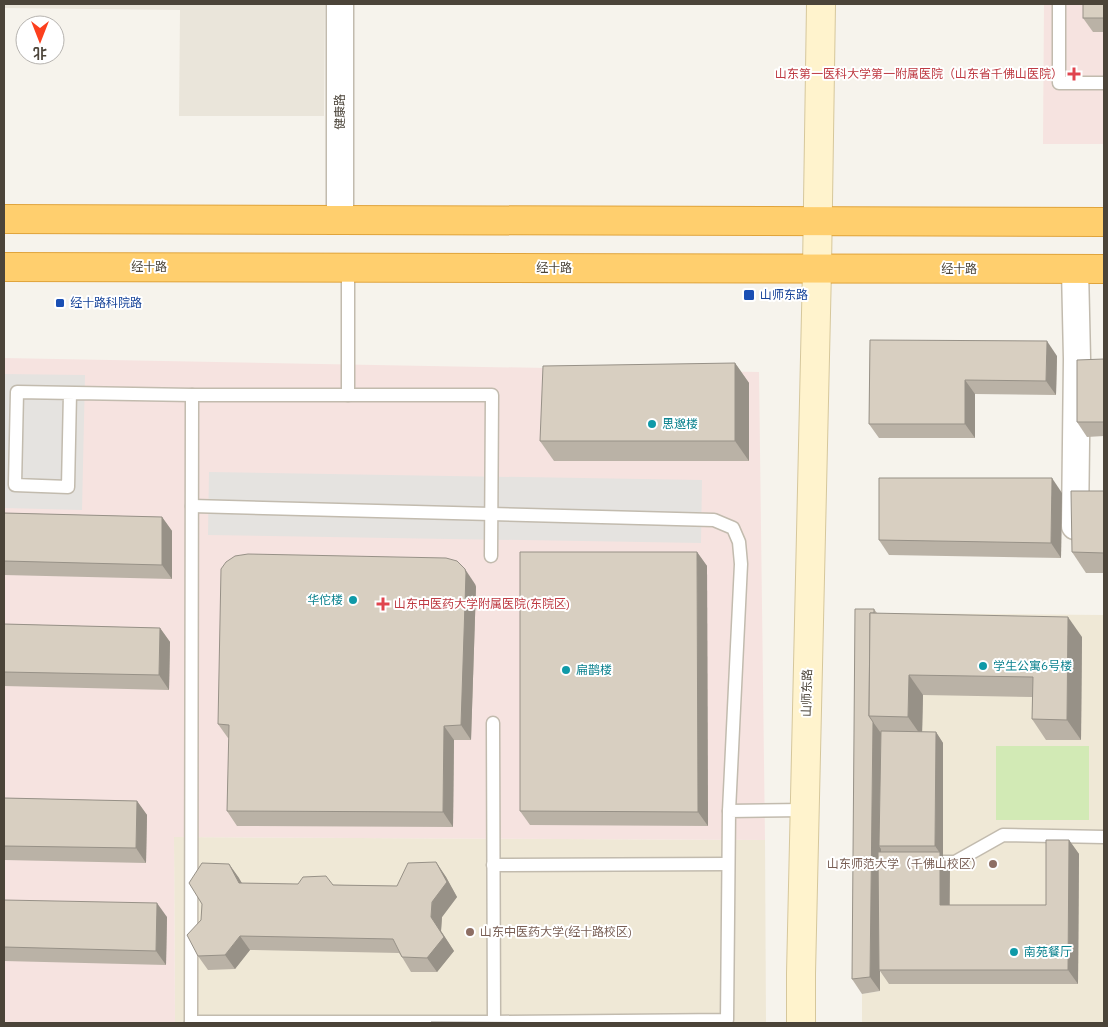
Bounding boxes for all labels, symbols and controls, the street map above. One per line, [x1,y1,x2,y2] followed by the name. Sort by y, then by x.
[15,15,65,65] north arrow
[33,44,47,62] text: 北
[775,66,1063,81] place label: 山东第一医科大学第一附属医院（山东省千佛山医院）
[1067,67,1081,81] marker: 山东第一医科大学第一附属医院（山东省千佛山医院）
[332,94,347,130] street label: 健康路
[131,259,167,274] street label: 经十路
[536,260,572,275] street label: 经十路
[941,261,977,276] street label: 经十路
[760,287,808,302] place label: 山师东路
[742,288,756,302] marker: 山师东路
[70,295,142,310] place label: 经十路科院路
[54,297,66,309] marker: 经十路科院路
[662,416,698,431] place label: 思邈楼
[646,418,658,430] marker: 思邈楼
[307,592,343,607] place label: 华佗楼
[347,594,359,606] marker: 华佗楼
[394,596,570,611] place label: 山东中医药大学附属医院(东院区)
[376,597,390,611] marker: 山东中医药大学附属医院(东院区)
[993,658,1072,673] place label: 学生公寓6号楼
[977,660,989,672] marker: 学生公寓6号楼
[576,662,612,677] place label: 扁鹊楼
[560,664,572,676] marker: 扁鹊楼
[799,669,814,717] street label: 山师东路
[827,856,983,871] place label: 山东师范大学（千佛山校区）
[987,858,999,870] marker: 山东师范大学（千佛山校区）
[480,924,632,939] place label: 山东中医药大学(经十路校区)
[464,926,476,938] marker: 山东中医药大学(经十路校区)
[1024,944,1072,959] place label: 南苑餐厅
[1008,946,1020,958] marker: 南苑餐厅

